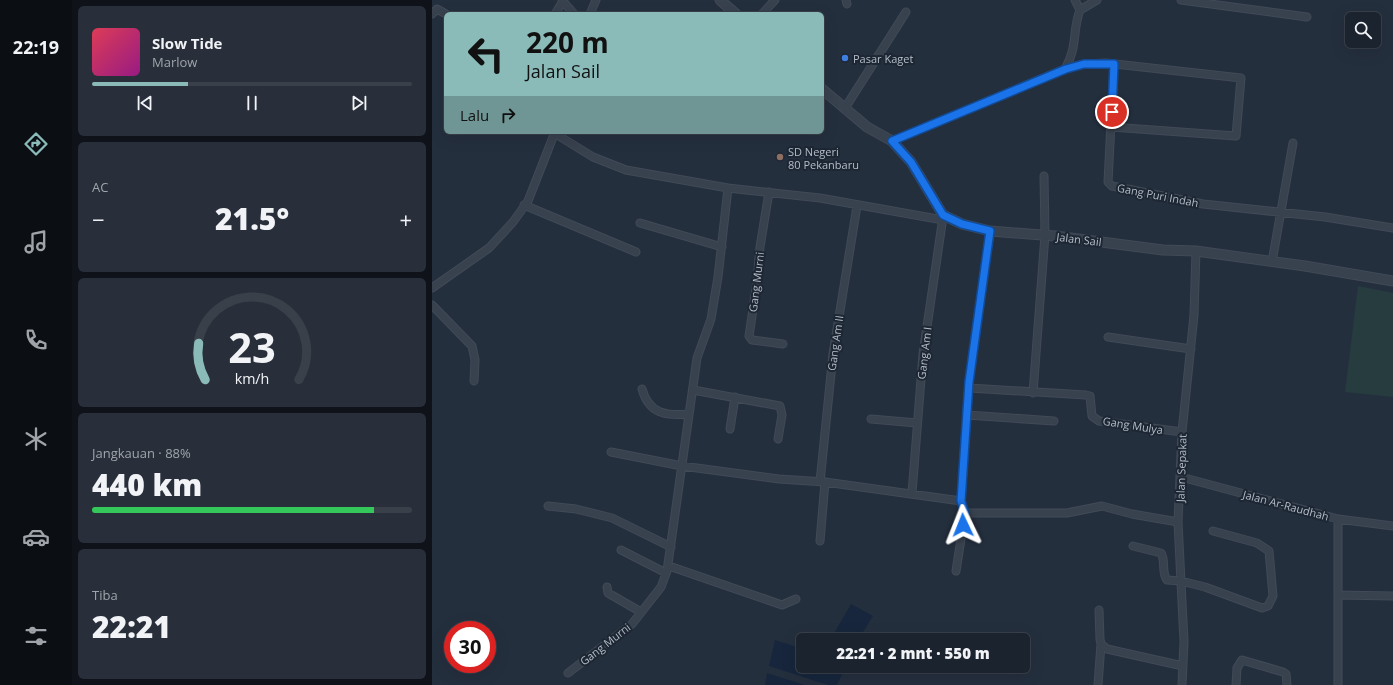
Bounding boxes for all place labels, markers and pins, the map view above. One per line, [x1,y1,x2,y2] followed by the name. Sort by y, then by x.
[853,51,913,66] place label: Pasar Kaget
[840,53,850,63] marker: Pasar Kaget
[1095,95,1129,129] pin
[788,144,859,172] place label: SD Negeri 80 Pekanbaru
[775,152,785,162] marker: SD Negeri 80 Pekanbaru

